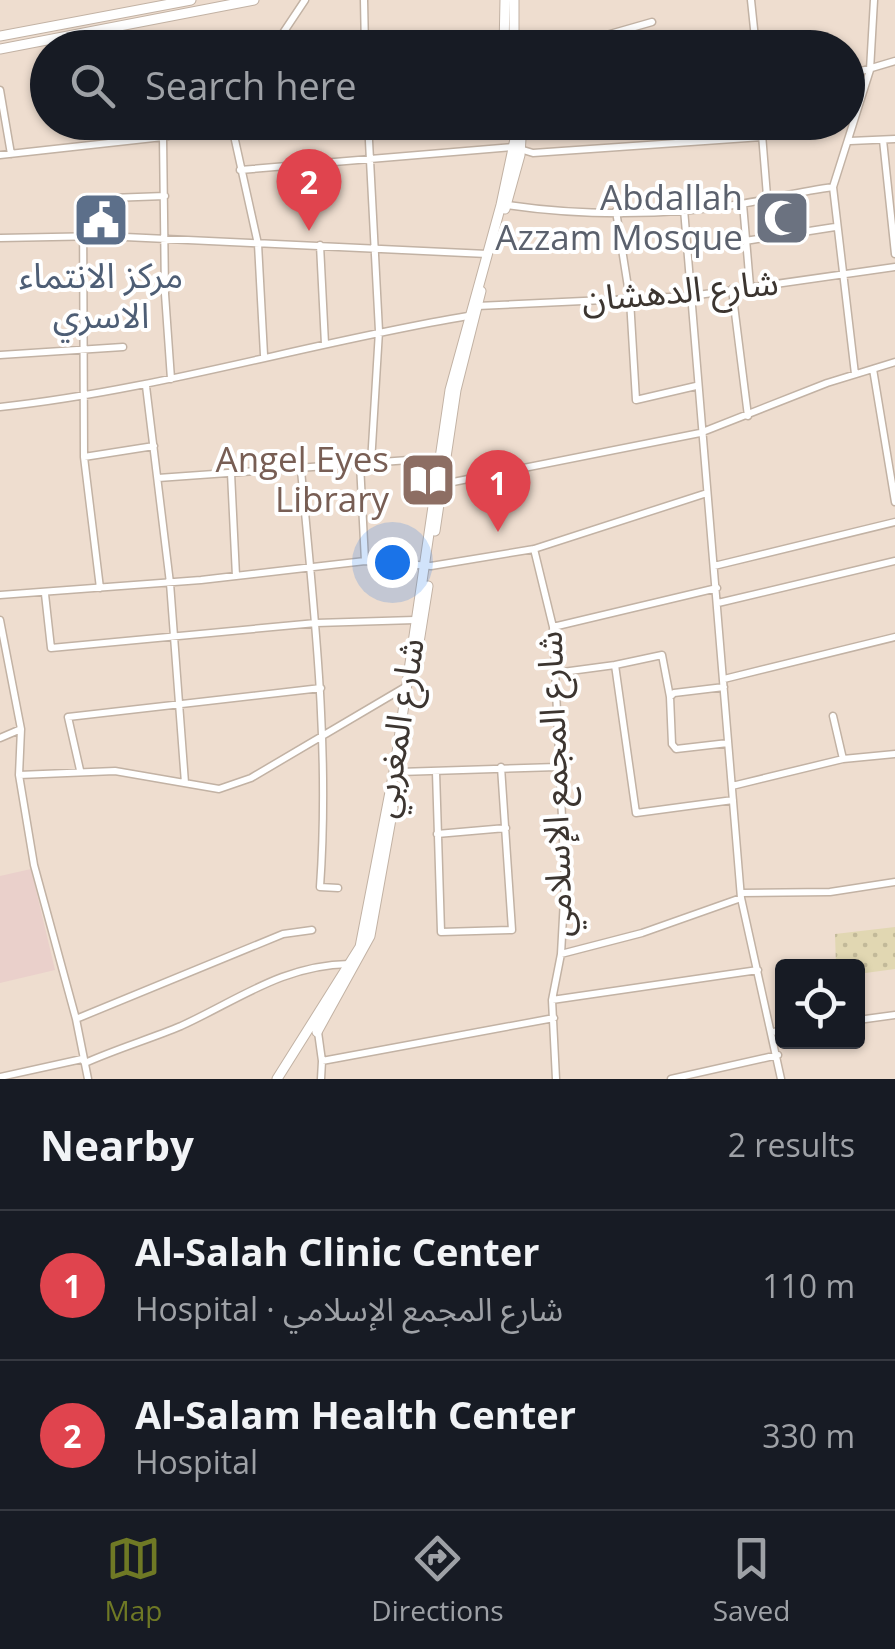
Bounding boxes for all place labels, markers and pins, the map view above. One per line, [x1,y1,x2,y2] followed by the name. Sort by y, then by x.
[276,148,342,231] pin: 2
[495,173,743,260] place label: Abdallah Azzam Mosque
[752,188,812,248] mosque icon: Abdallah Azzam Mosque
[71,190,131,250] public building icon: مركز الانتماء الاسري
[19,251,183,343] place label: مركز الانتماء الاسري
[216,435,389,522] place label: Angel Eyes Library
[398,450,458,510] library icon: Angel Eyes Library
[466,450,530,532] pin: 1

